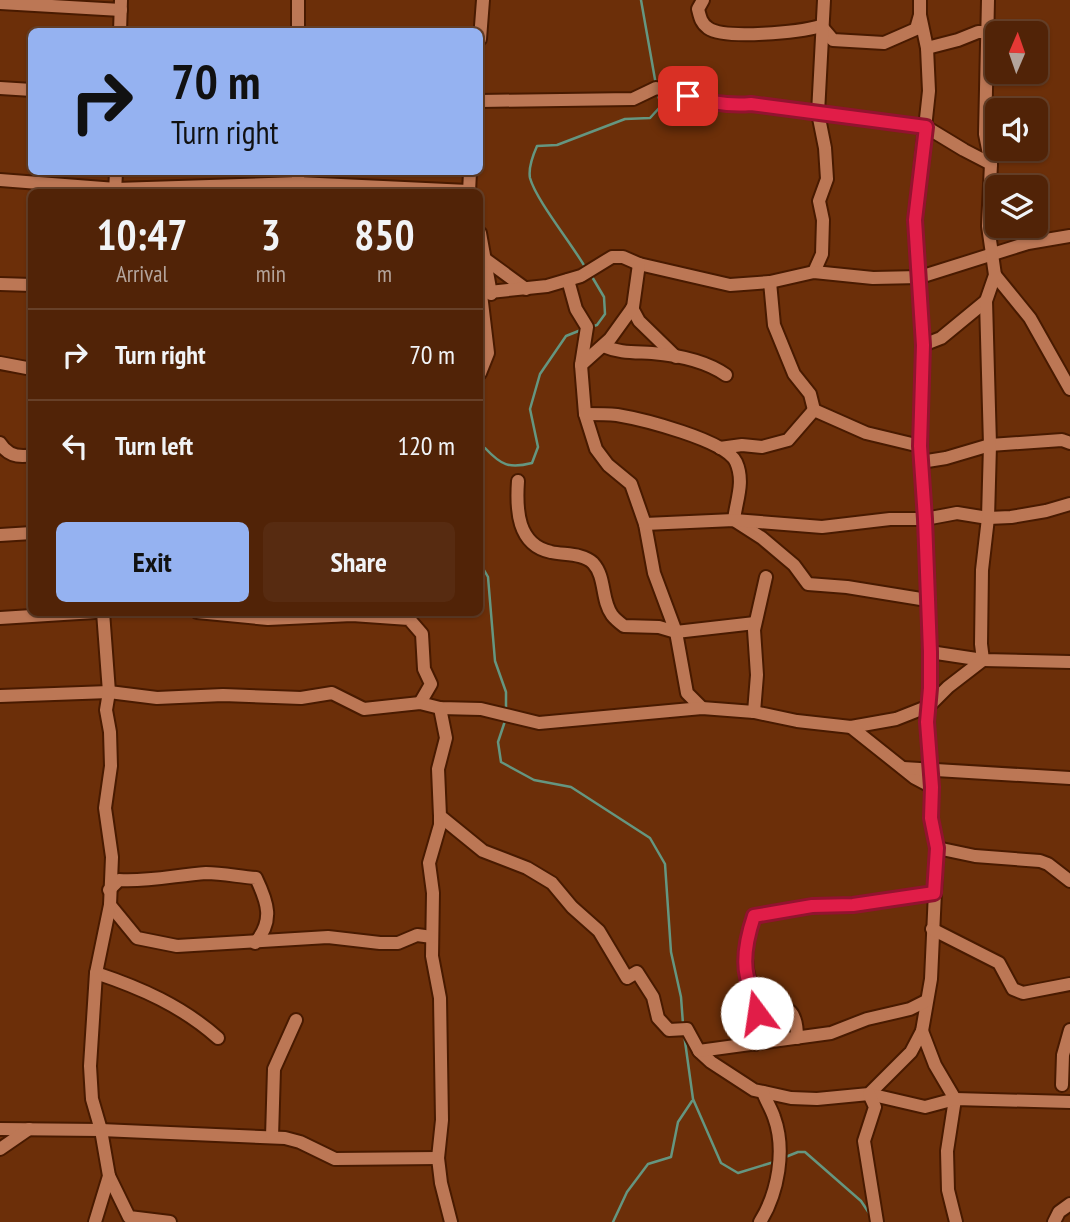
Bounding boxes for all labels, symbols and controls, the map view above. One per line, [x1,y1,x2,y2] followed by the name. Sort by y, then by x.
[985,21,1048,84] north arrow
[985,21,1048,238] map controls
[171,49,260,113] text: 70 m
[56,56,147,147] icon: right
[658,66,718,126] pin
[669,77,707,115] icon: arrive
[985,98,1048,161] button: sound
[171,111,279,153] text: Turn right
[985,175,1048,238] button: layers
[96,207,187,262] text: 10:47
[261,207,281,262] text: 3
[354,207,415,262] text: 850
[116,259,168,288] text: Arrival
[256,259,286,288] text: min
[377,259,392,288] text: m
[56,336,94,374] icon: right
[115,338,206,371] text: Turn right
[409,338,455,371] text: 70 m
[56,427,94,465] icon: left
[115,429,193,462] text: Turn left
[397,429,455,462] text: 120 m
[56,522,249,602] button: Exit
[263,522,455,602] button: Share
[720,976,794,1050] position arrow

